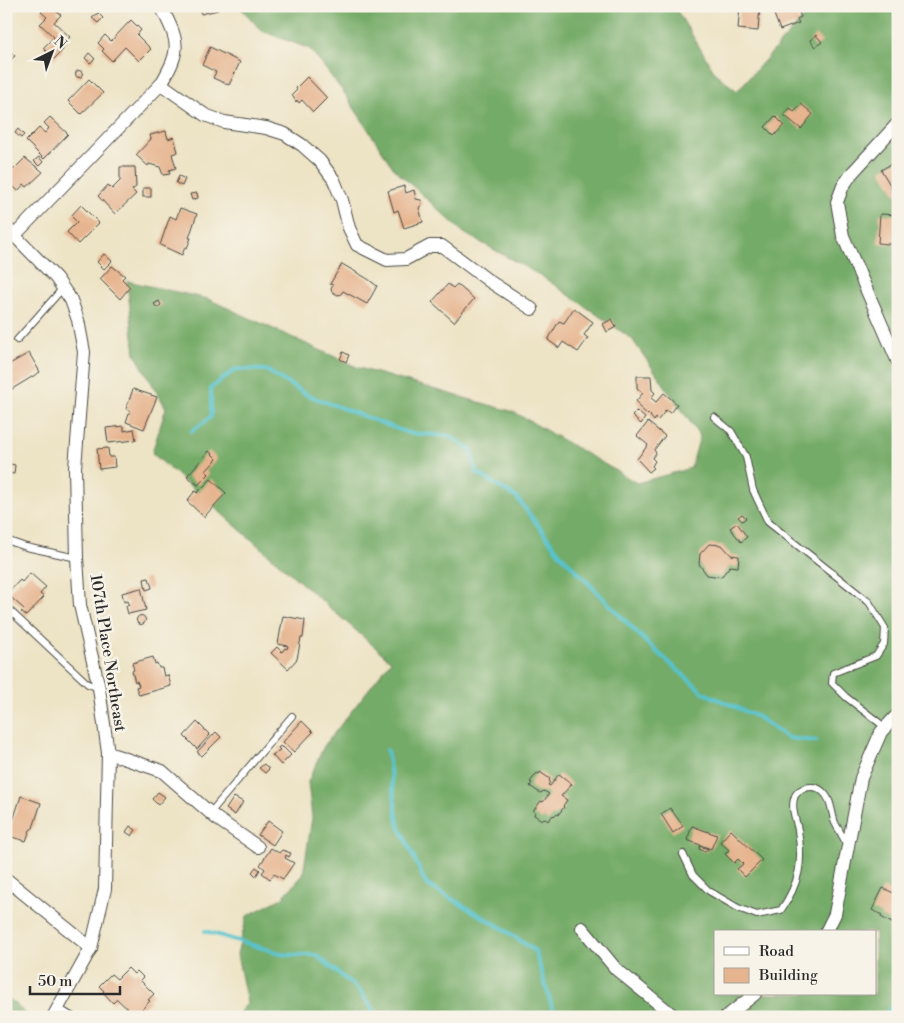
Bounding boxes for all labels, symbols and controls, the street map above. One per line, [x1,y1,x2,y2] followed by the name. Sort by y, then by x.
[28,28,78,78] north arrow
[50,33,70,53] text: N
[86,573,130,734] street label: 107th Place Northeast
[714,930,876,996] legend
[759,942,794,961] text: Road
[30,963,120,995] scale bar
[758,966,818,985] text: Building
[38,972,72,991] text: 50 m

